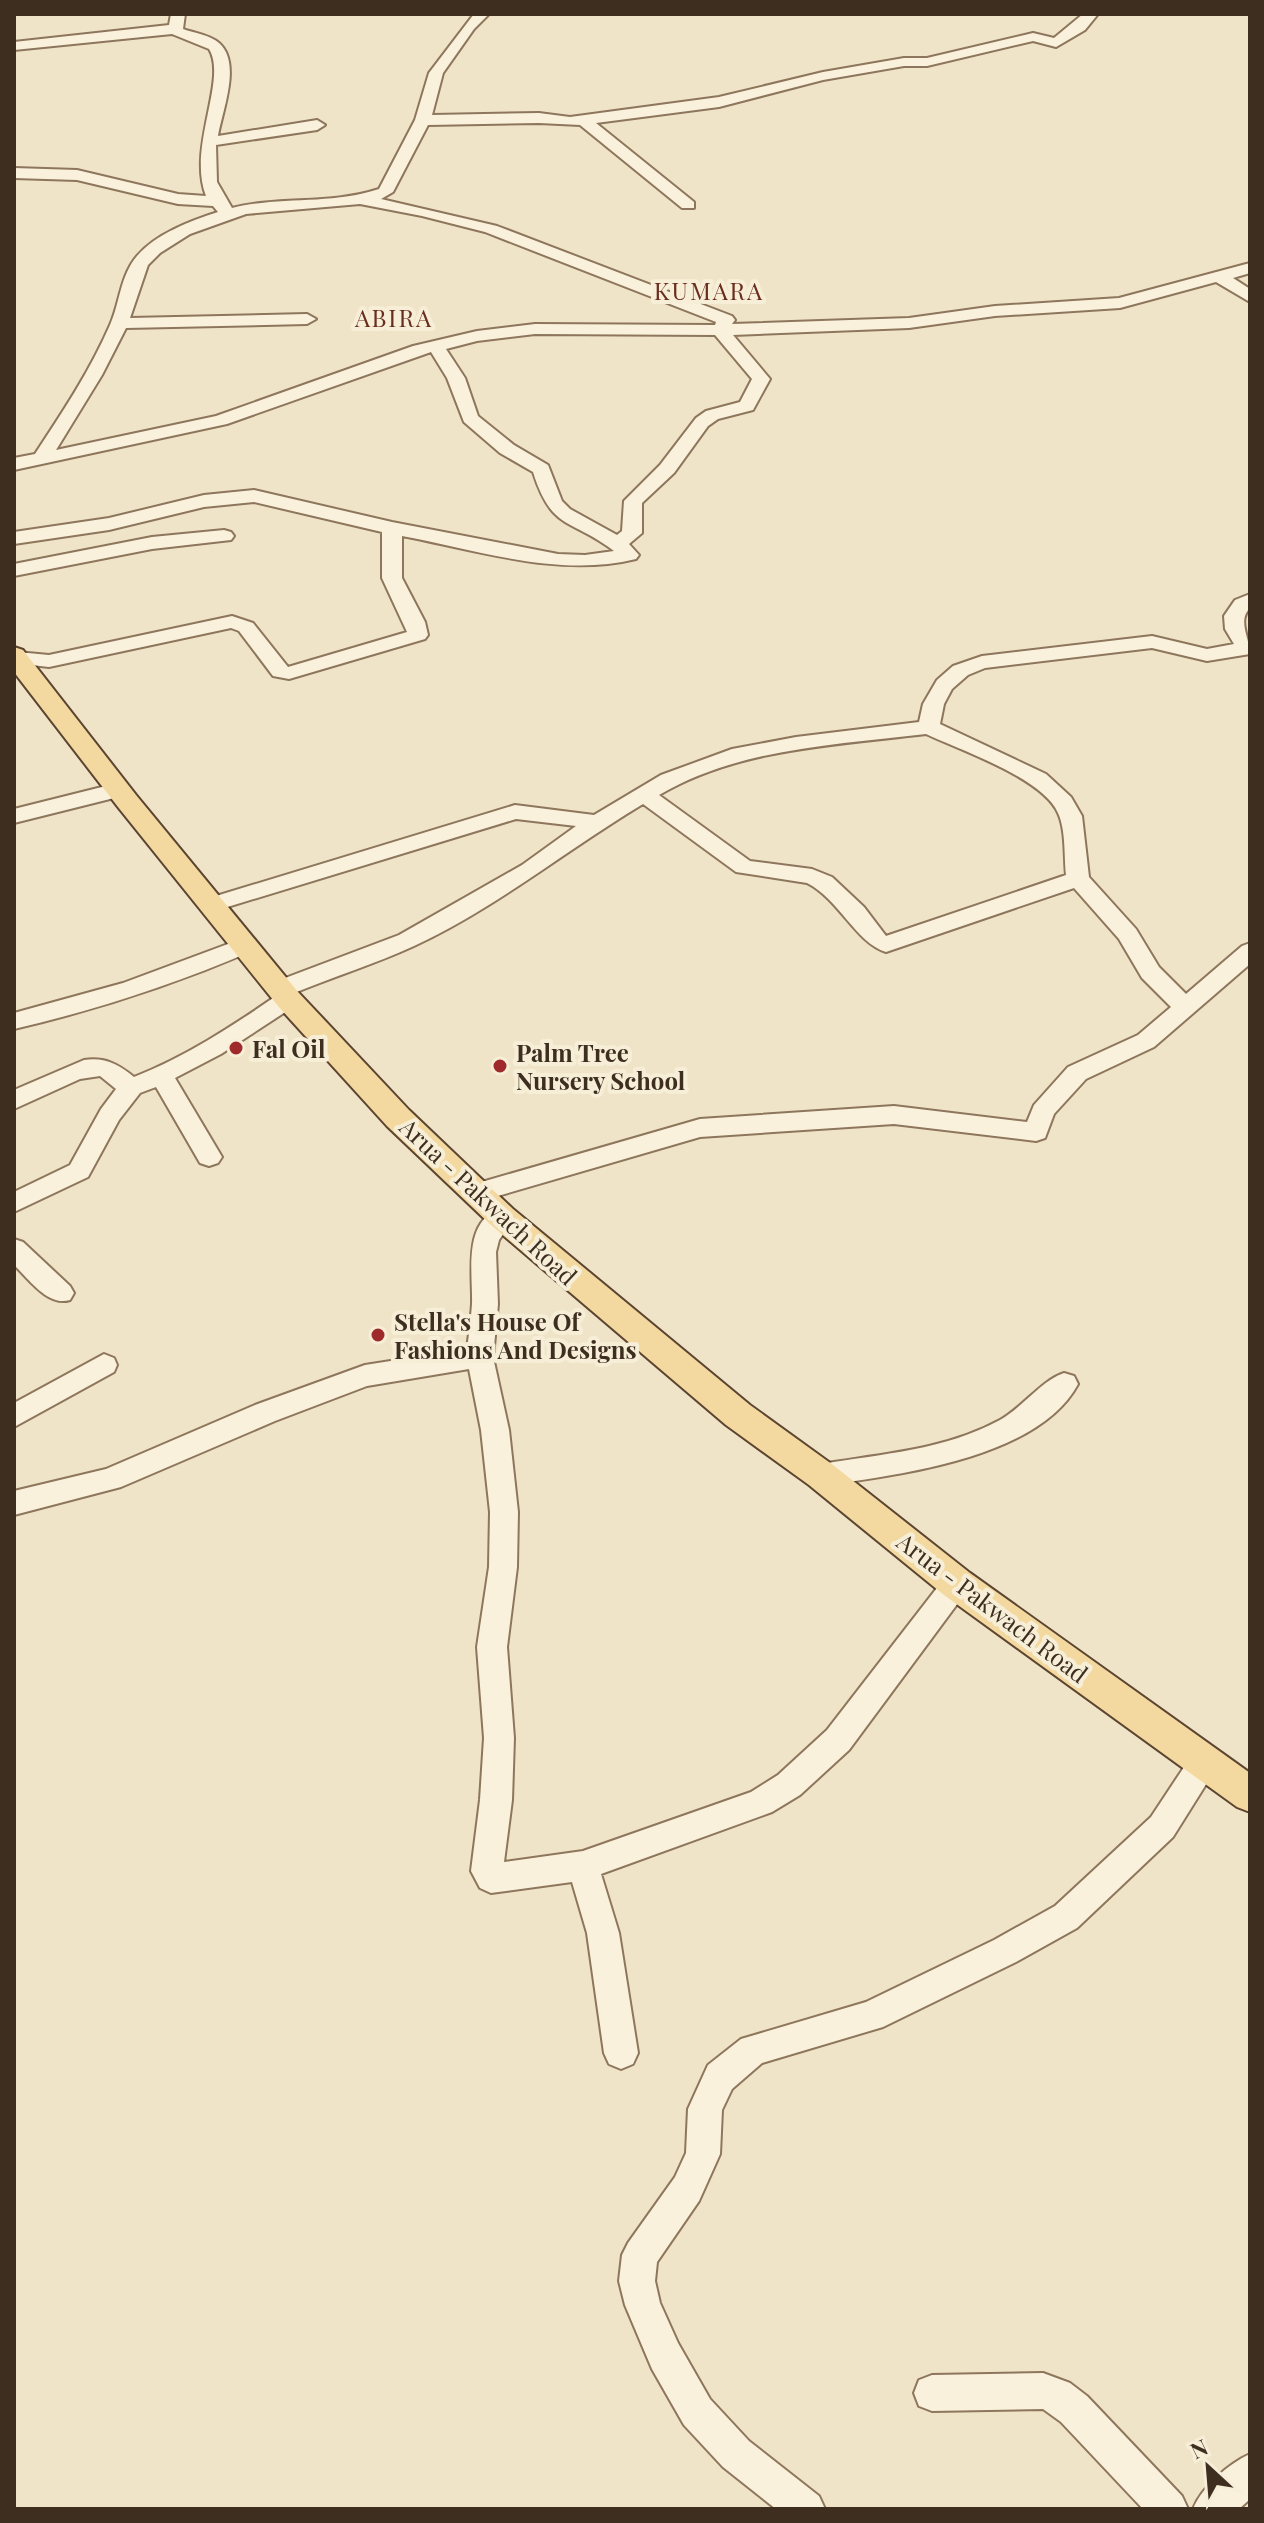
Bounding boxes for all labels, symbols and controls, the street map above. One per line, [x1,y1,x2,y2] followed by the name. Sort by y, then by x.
[654,274,764,306] district label: KUMARA
[354,301,433,333] district label: ABIRA
[252,1032,326,1064] place label: Fal Oil
[516,1036,686,1096] place label: Palm Tree Nursery School
[227,1039,245,1057] marker: Fal Oil
[491,1057,509,1075] marker: Palm Tree Nursery School
[393,1110,584,1292] street label: Arua - Pakwach Road
[394,1305,637,1365] place label: Stella's House Of Fashions And Designs
[369,1326,387,1344] marker: Stella's House Of Fashions And Designs
[890,1524,1095,1689] street label: Arua - Pakwach Road
[1168,2427,1248,2507] north arrow
[1185,2431,1213,2465] text: N

